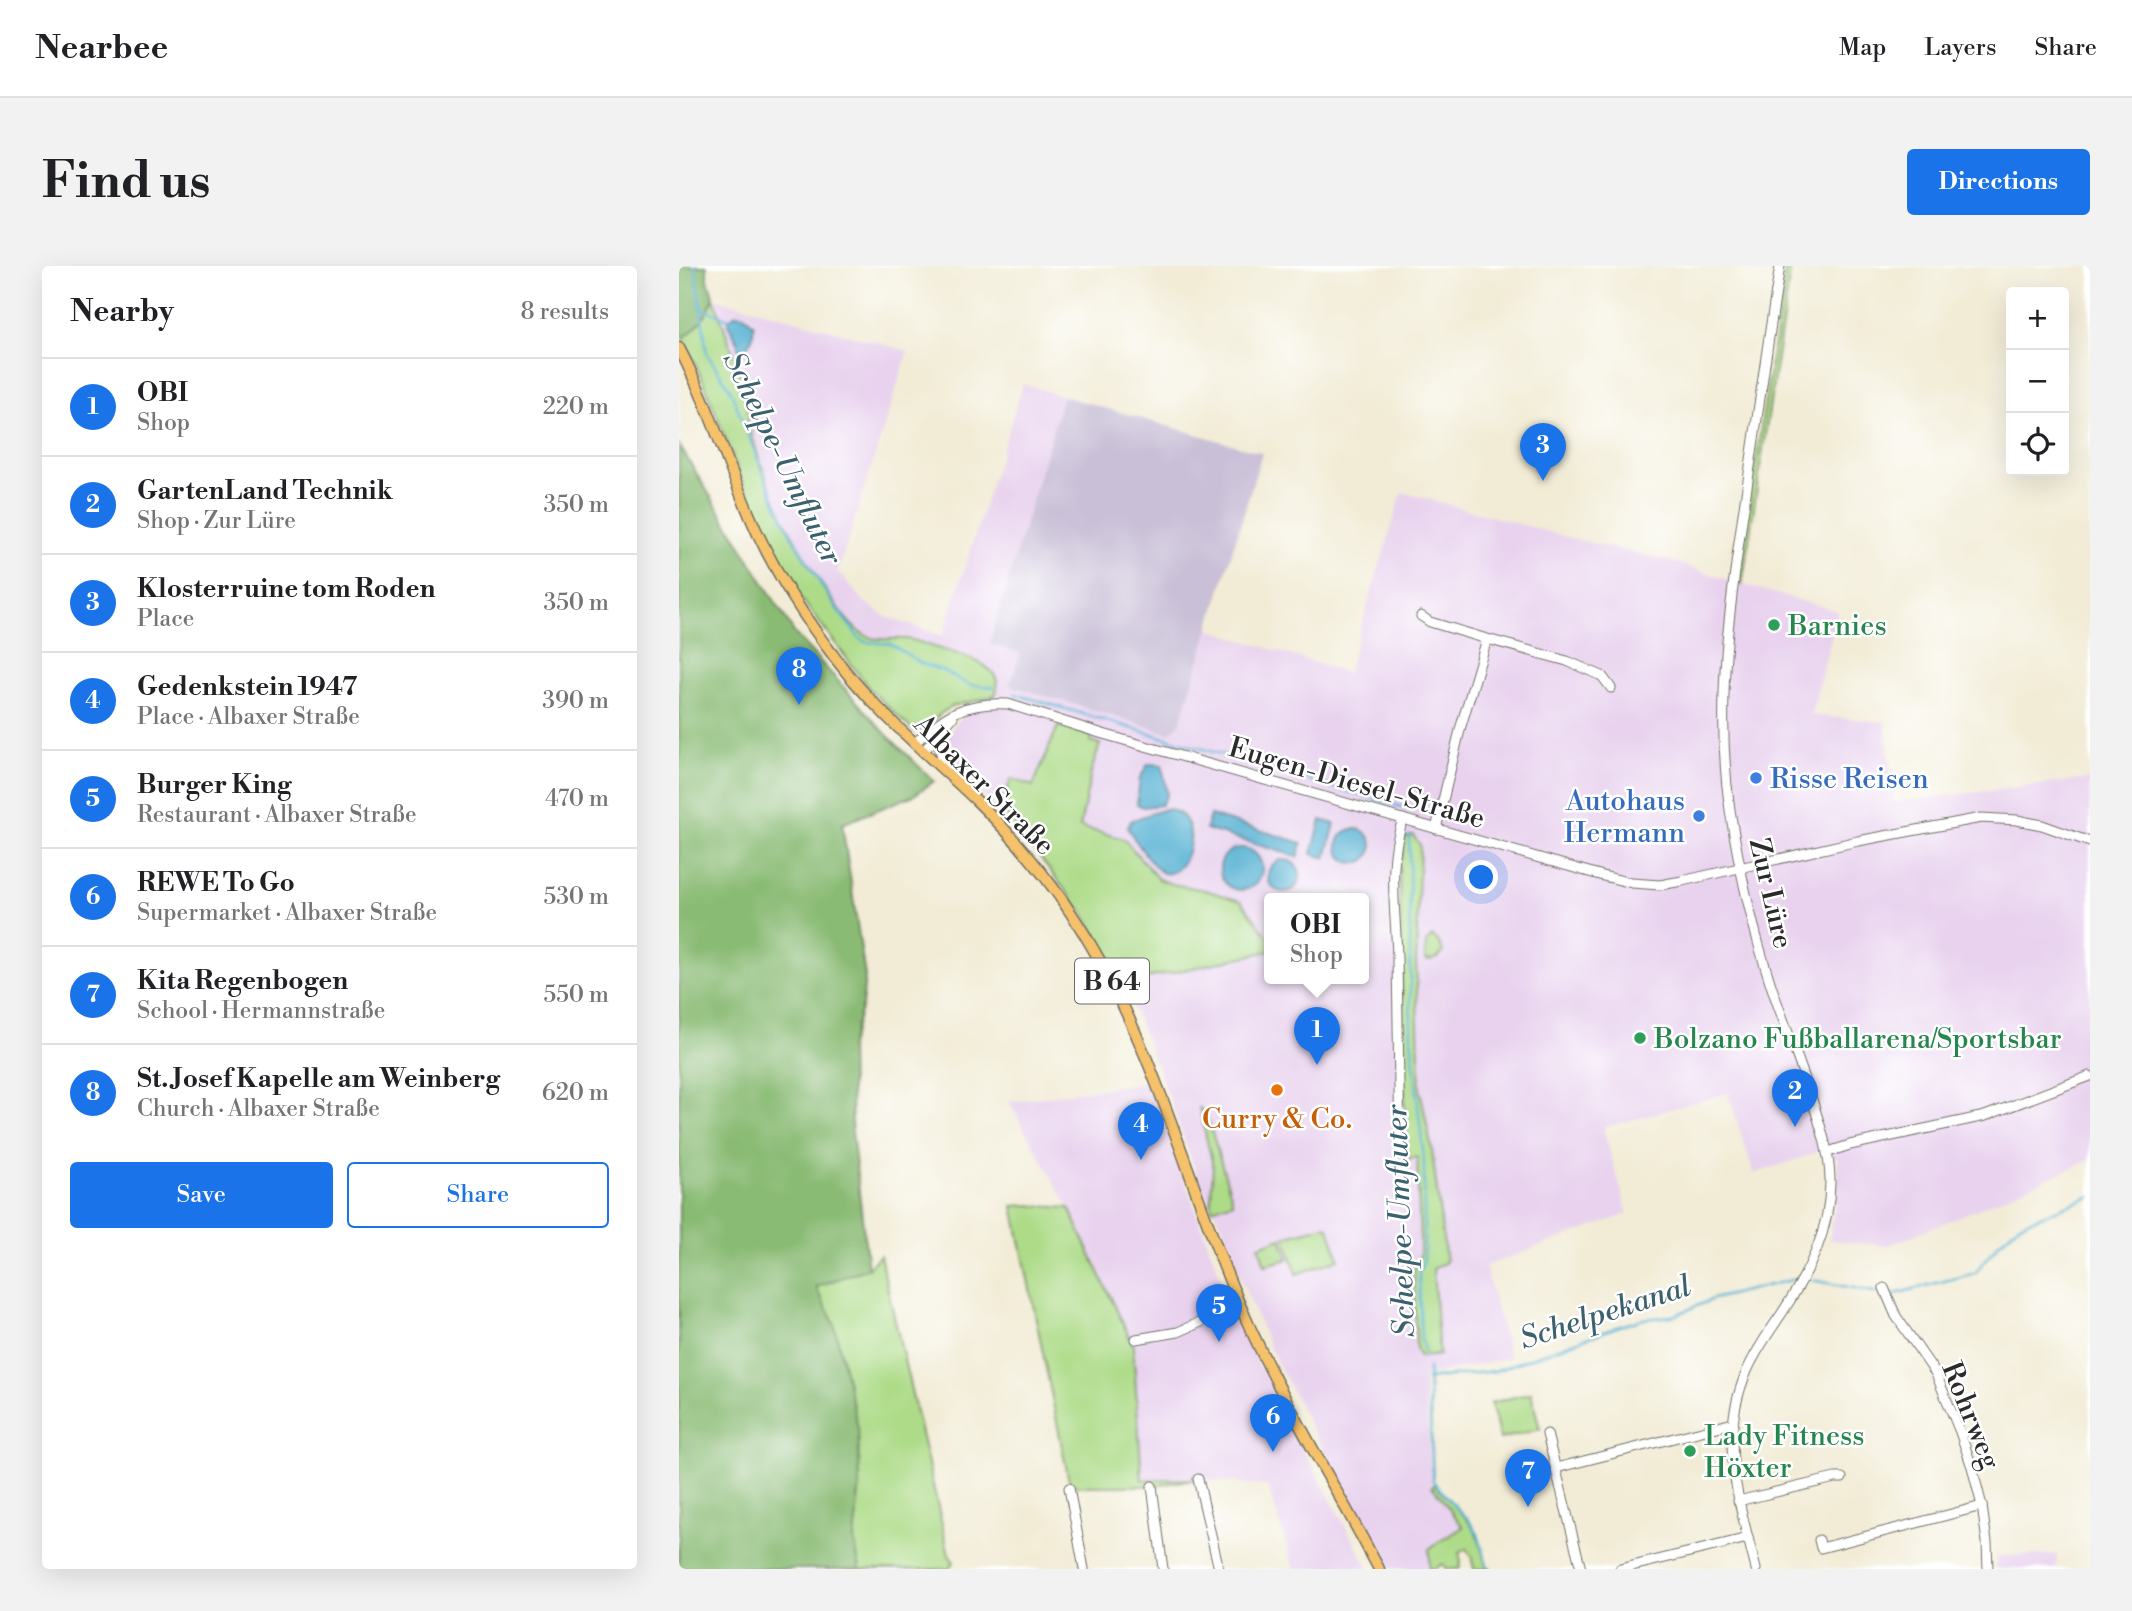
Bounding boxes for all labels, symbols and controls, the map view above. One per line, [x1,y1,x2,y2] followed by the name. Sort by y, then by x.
[35,28,168,69] text: Nearbee
[1839,33,1886,63] text: Map
[1924,33,1996,63] text: Layers
[2034,33,2097,63] text: Share
[1907,149,2090,215] button: Directions
[42,152,211,213] text: Find us
[2006,287,2069,476] map controls
[2006,287,2069,350] button: +
[70,293,174,331] text: Nearby
[521,298,609,326] text: 8 results
[714,346,851,572] water label: Schelpe-Umfluter
[2006,350,2069,413] button: −
[137,377,188,409] text: OBI
[87,393,99,421] text: 1
[543,393,609,421] text: 220 m
[137,409,190,437] text: Shop
[2006,413,2069,476] button: locate
[1520,423,1566,481] pin: 3
[137,475,393,507] text: GartenLand Technik
[86,491,100,519] text: 2
[543,491,609,519] text: 350 m
[137,507,296,535] text: Shop · Zur Lüre
[137,573,435,605] text: Klosterruine tom Roden
[86,589,100,617] text: 3
[543,589,609,617] text: 350 m
[137,605,194,633] text: Place
[1787,609,1887,644] place label: Barnies
[1766,617,1782,633] marker: Barnies
[776,647,822,705] pin: 8
[137,671,357,703] text: Gedenkstein 1947
[85,687,101,715] text: 4
[542,687,609,715] text: 390 m
[137,703,360,731] text: Place · Albaxer Straße
[905,706,1062,863] street label: Albaxer Straße
[1224,730,1489,837] street label: Eugen-Diesel-Straße
[1770,762,1929,797] place label: Risse Reisen
[137,769,291,801] text: Burger King
[1748,770,1764,786] marker: Risse Reisen
[1564,784,1685,851] place label: Autohaus Hermann
[86,785,100,813] text: 5
[545,785,609,813] text: 470 m
[137,801,417,829] text: Restaurant · Albaxer Straße
[1691,808,1707,824] marker: Autohaus Hermann
[1741,835,1800,952] street label: Zur Lüre
[1464,860,1498,894] your location
[137,867,295,899] text: REWE To Go
[86,883,100,911] text: 6
[543,883,609,911] text: 530 m
[1264,893,1369,984] popup
[137,899,437,927] text: Supermarket · Albaxer Straße
[1290,909,1341,941] text: OBI
[1290,941,1343,969] text: Shop
[1075,958,1149,1003] road number: B 64
[137,965,348,997] text: Kita Regenbogen
[86,981,100,1009] text: 7
[544,981,609,1009] text: 550 m
[137,997,385,1025] text: School · Hermannstraße
[1294,1007,1340,1065] pin: 1
[1653,1022,2062,1057] place label: Bolzano Fußballarena/Sportsbar
[1632,1030,1648,1046] marker: Bolzano Fußballarena/Sportsbar
[137,1063,500,1095] text: St. Josef Kapelle am Weinberg
[1772,1069,1818,1127] pin: 2
[86,1079,100,1107] text: 8
[542,1079,609,1107] text: 620 m
[1269,1082,1285,1098] marker: Curry & Co.
[137,1095,380,1123] text: Church · Albaxer Straße
[1118,1102,1164,1160] pin: 4
[1202,1102,1352,1137] place label: Curry & Co.
[1378,1103,1424,1338] water label: Schelpe-Umfluter
[70,1162,333,1228] button: Save
[347,1162,609,1228] button: Share
[1515,1267,1696,1359] water label: Schelpekanal
[1196,1284,1242,1342] pin: 5
[1933,1357,2008,1475] street label: Rohrweg
[1250,1394,1296,1452] pin: 6
[1704,1419,1865,1486] place label: Lady Fitness Höxter
[1682,1443,1698,1459] marker: Lady Fitness Höxter
[1505,1449,1551,1507] pin: 7

